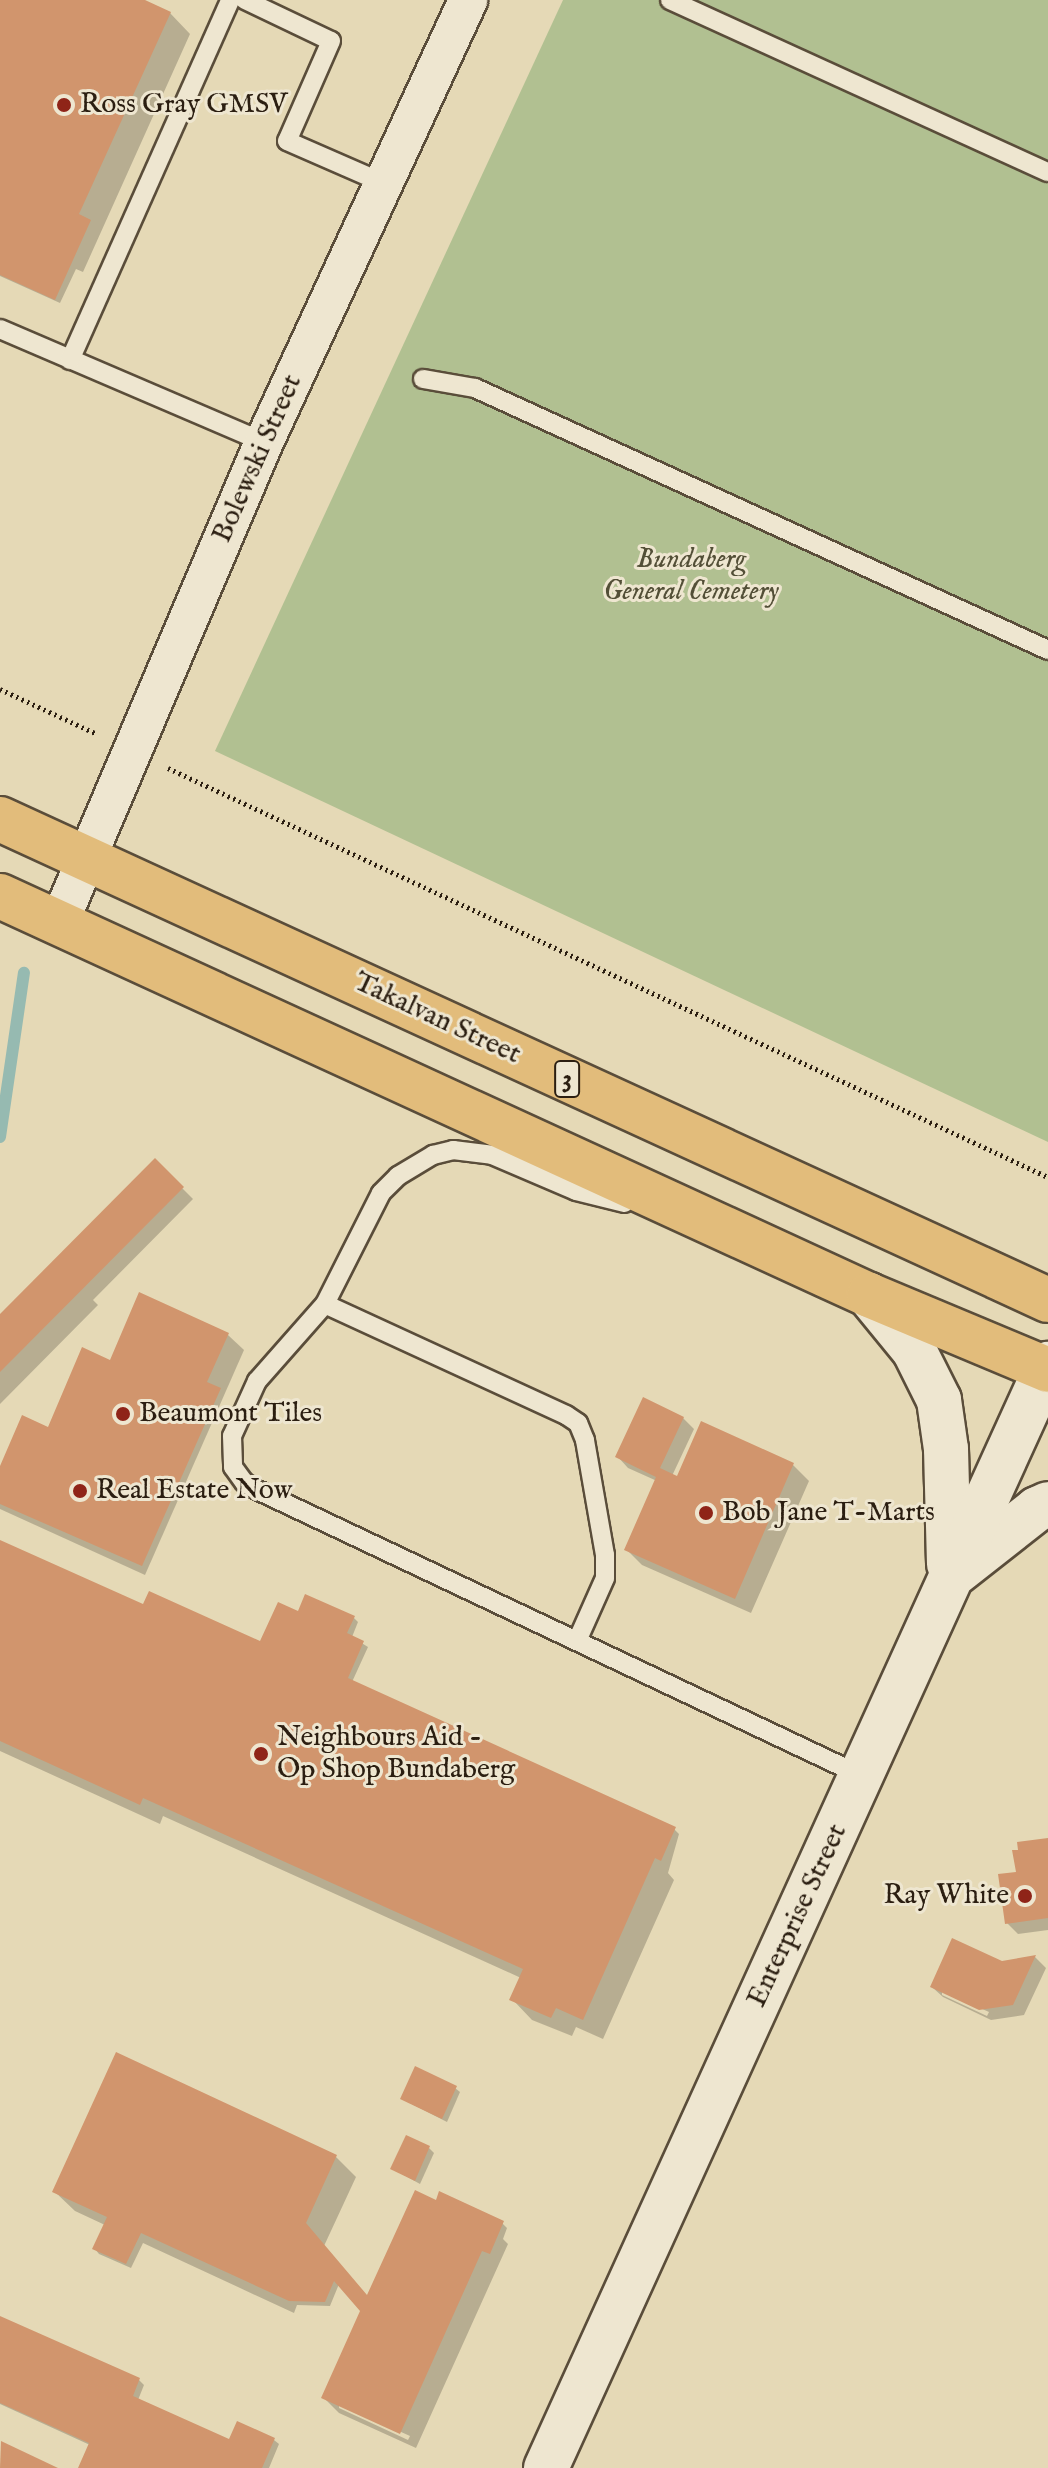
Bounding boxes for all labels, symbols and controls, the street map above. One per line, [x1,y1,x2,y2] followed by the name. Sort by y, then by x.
[80,88,288,122] place label: Ross Gray GMSV
[55,96,73,114] marker: Ross Gray GMSV
[206,370,310,548] street label: Bolewski Street
[603,543,779,609] park label: Bundaberg General Cemetery
[348,966,526,1072] street label: Takalvan Street
[553,1057,581,1101] road number: 3
[139,1397,322,1431] place label: Beaumont Tiles
[114,1405,132,1423] marker: Beaumont Tiles
[96,1474,292,1508] place label: Real Estate Now
[71,1482,89,1500] marker: Real Estate Now
[722,1496,935,1530] place label: Bob Jane T-Marts
[697,1504,715,1522] marker: Bob Jane T-Marts
[277,1721,515,1787] place label: Neighbours Aid - Op Shop Bundaberg
[252,1745,270,1763] marker: Neighbours Aid - Op Shop Bundaberg
[741,1819,855,2013] street label: Enterprise Street
[883,1879,1009,1913] place label: Ray White
[1016,1887,1034,1905] marker: Ray White

